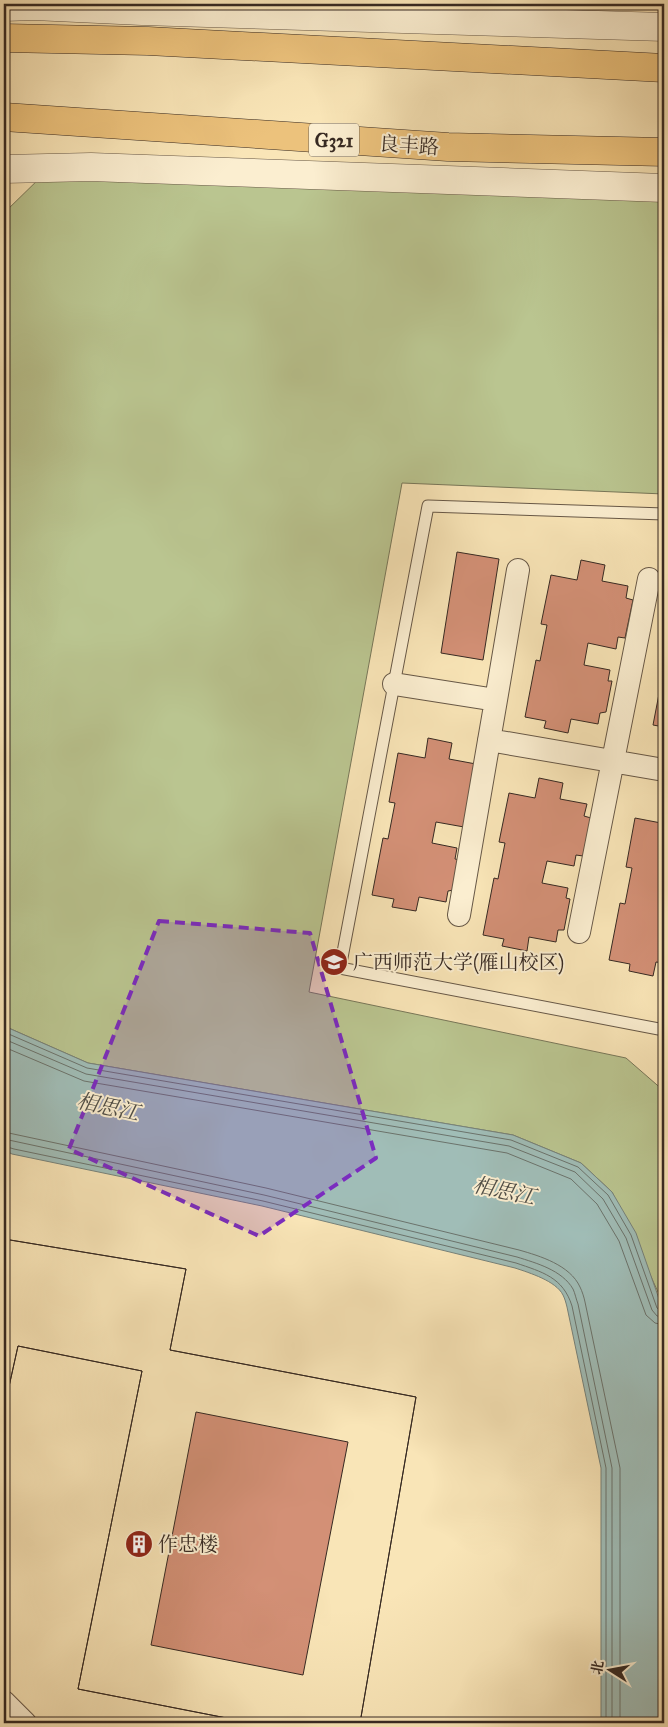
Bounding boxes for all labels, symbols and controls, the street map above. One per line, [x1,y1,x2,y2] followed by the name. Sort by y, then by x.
[309,124,359,156] road number: G321
[378,131,440,159] street label: 良丰路
[319,947,349,977] school or university icon: 广西师范大学(雁山校区)
[353,950,564,975] place label: 广西师范大学(雁山校区)
[74,1088,144,1127] water label: 相思江
[470,1172,540,1211] water label: 相思江
[124,1529,154,1559] building icon: 作忠楼
[158,1532,218,1556] place label: 作忠楼
[586,1644,636,1694] north arrow
[588,1659,607,1676] text: 北

